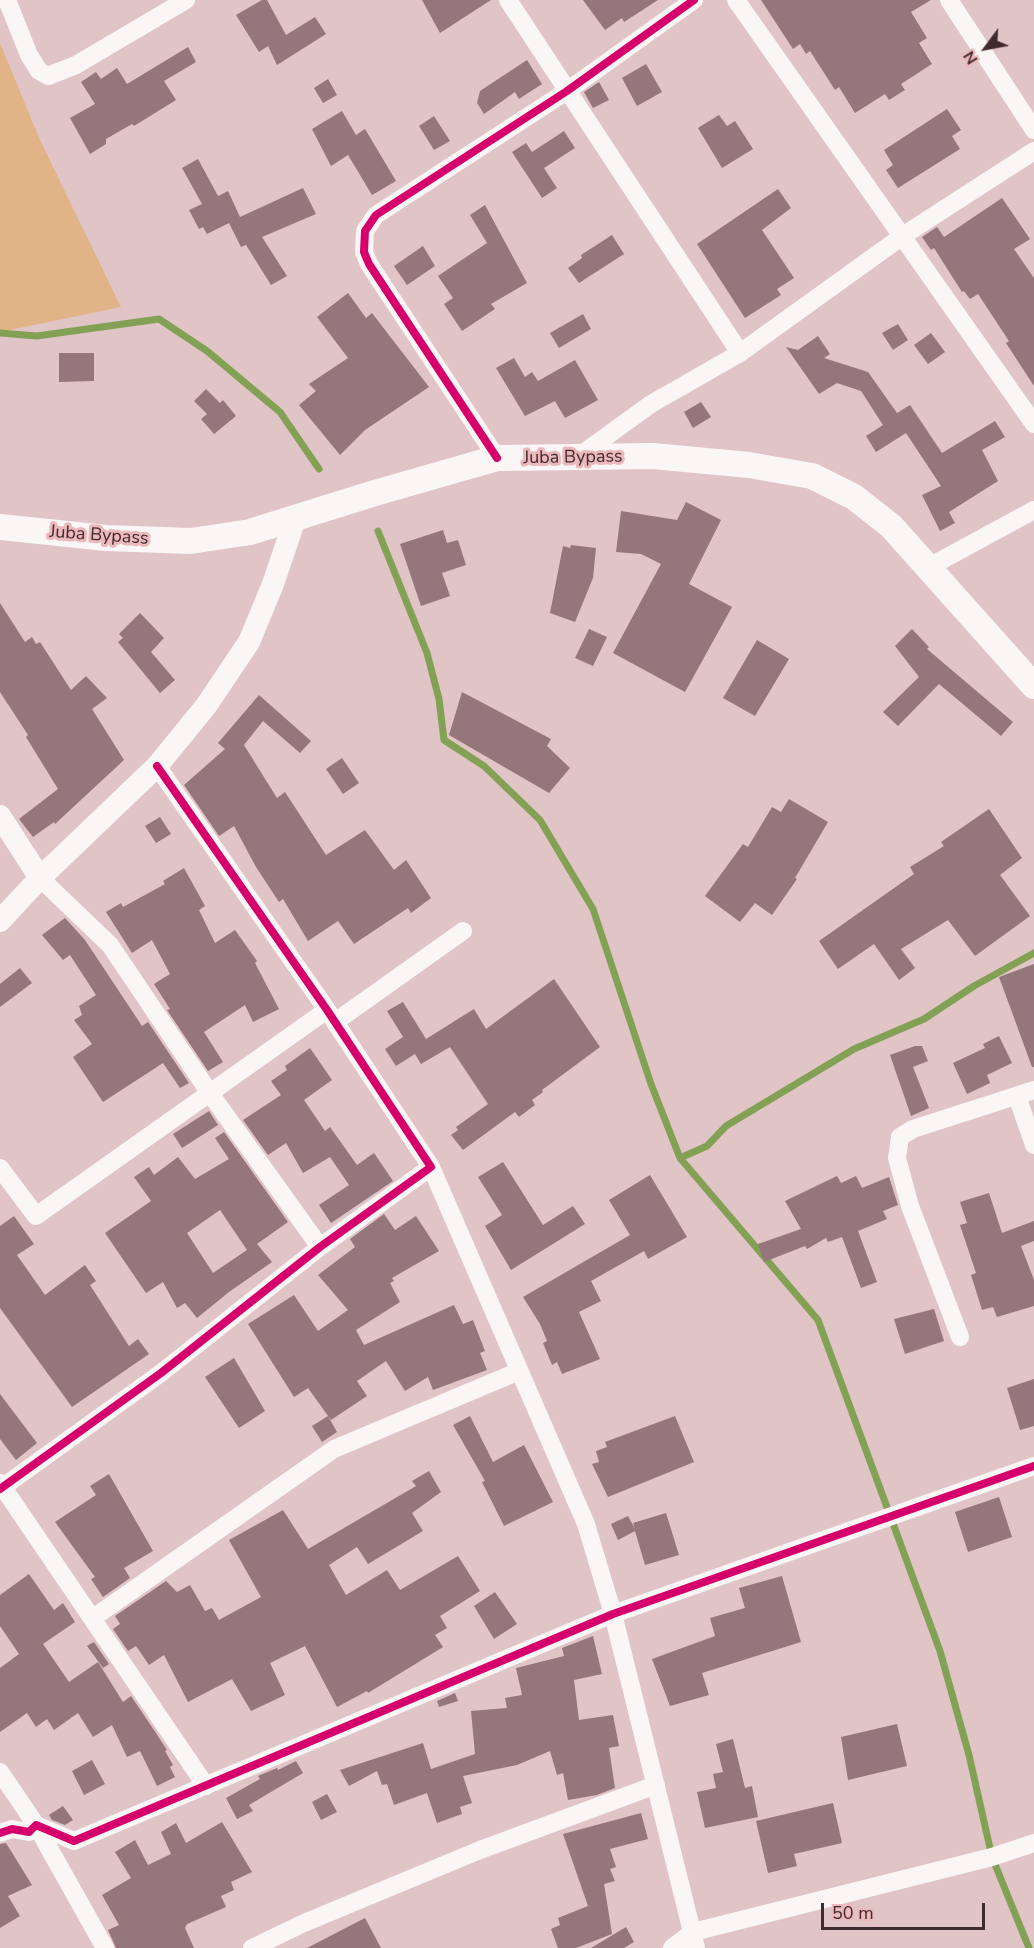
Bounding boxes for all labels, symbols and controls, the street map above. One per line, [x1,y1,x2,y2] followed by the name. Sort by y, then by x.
[956,18,1016,78] north arrow
[958,47,983,68] text: N
[523,446,623,470] street label: Juba Bypass
[49,522,149,550] street label: Juba Bypass
[824,1891,988,1929] scale bar
[832,1901,874,1925] text: 50 m

